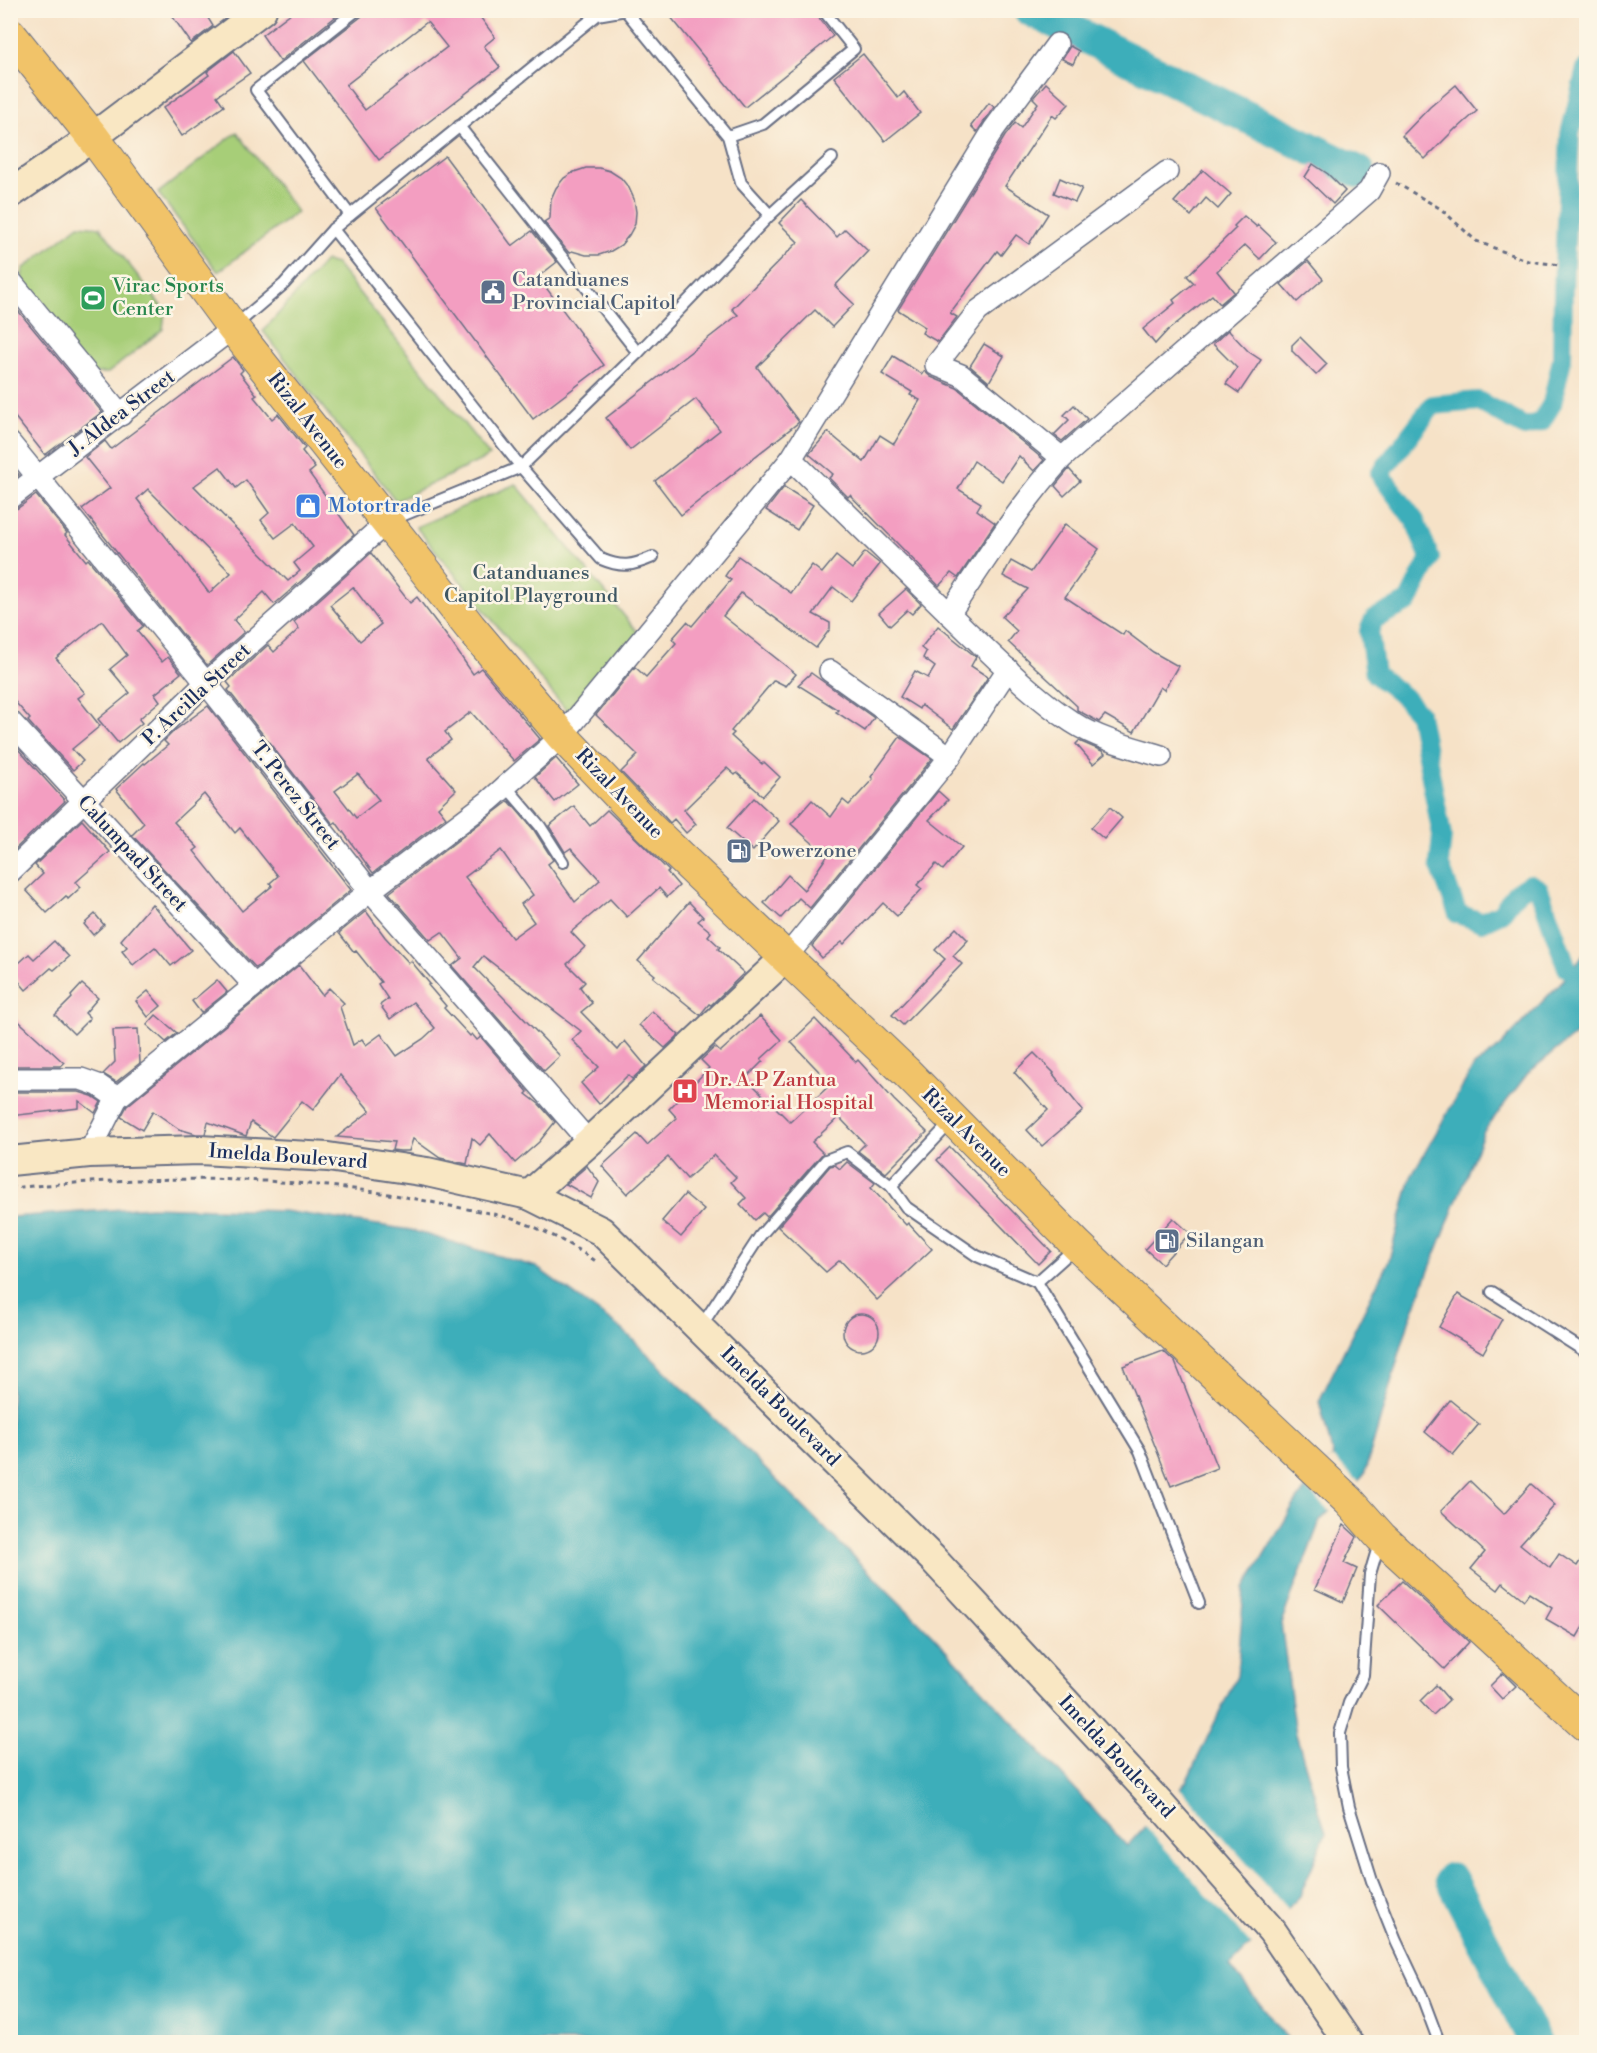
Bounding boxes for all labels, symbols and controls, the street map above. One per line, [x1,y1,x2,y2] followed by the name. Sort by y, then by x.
[512,268,676,316] place label: Catanduanes Provincial Capitol
[111,274,224,322] place label: Virac Sports Center
[478,277,508,307] public building icon: Catanduanes Provincial Capitol
[78,283,108,313] sports icon: Virac Sports Center
[63,365,180,462] street label: J. Aldea Street
[261,368,353,474] street label: Rizal Avenue
[293,491,323,521] shop icon: Motortrade
[328,494,431,519] place label: Motortrade
[444,561,619,609] park label: Catanduanes Capitol Playground
[137,638,257,752] street label: P. Arcilla Street
[245,737,345,855] street label: T. Perez Street
[570,744,668,844] street label: Rizal Avenue
[72,791,192,917] street label: Calumpad Street
[724,836,754,866] fuel station icon: Powerzone
[758,839,856,864] place label: Powerzone
[704,1068,874,1116] place label: Dr. A.P Zantua Memorial Hospital
[670,1076,700,1106] hospital icon: Dr. A.P Zantua Memorial Hospital
[916,1083,1016,1183] street label: Rizal Avenue
[208,1139,369,1175] street label: Imelda Boulevard
[1152,1226,1182,1256] fuel station icon: Silangan
[1186,1229,1265,1254] place label: Silangan
[715,1342,846,1473] street label: Imelda Boulevard
[1053,1690,1180,1824] street label: Imelda Boulevard

